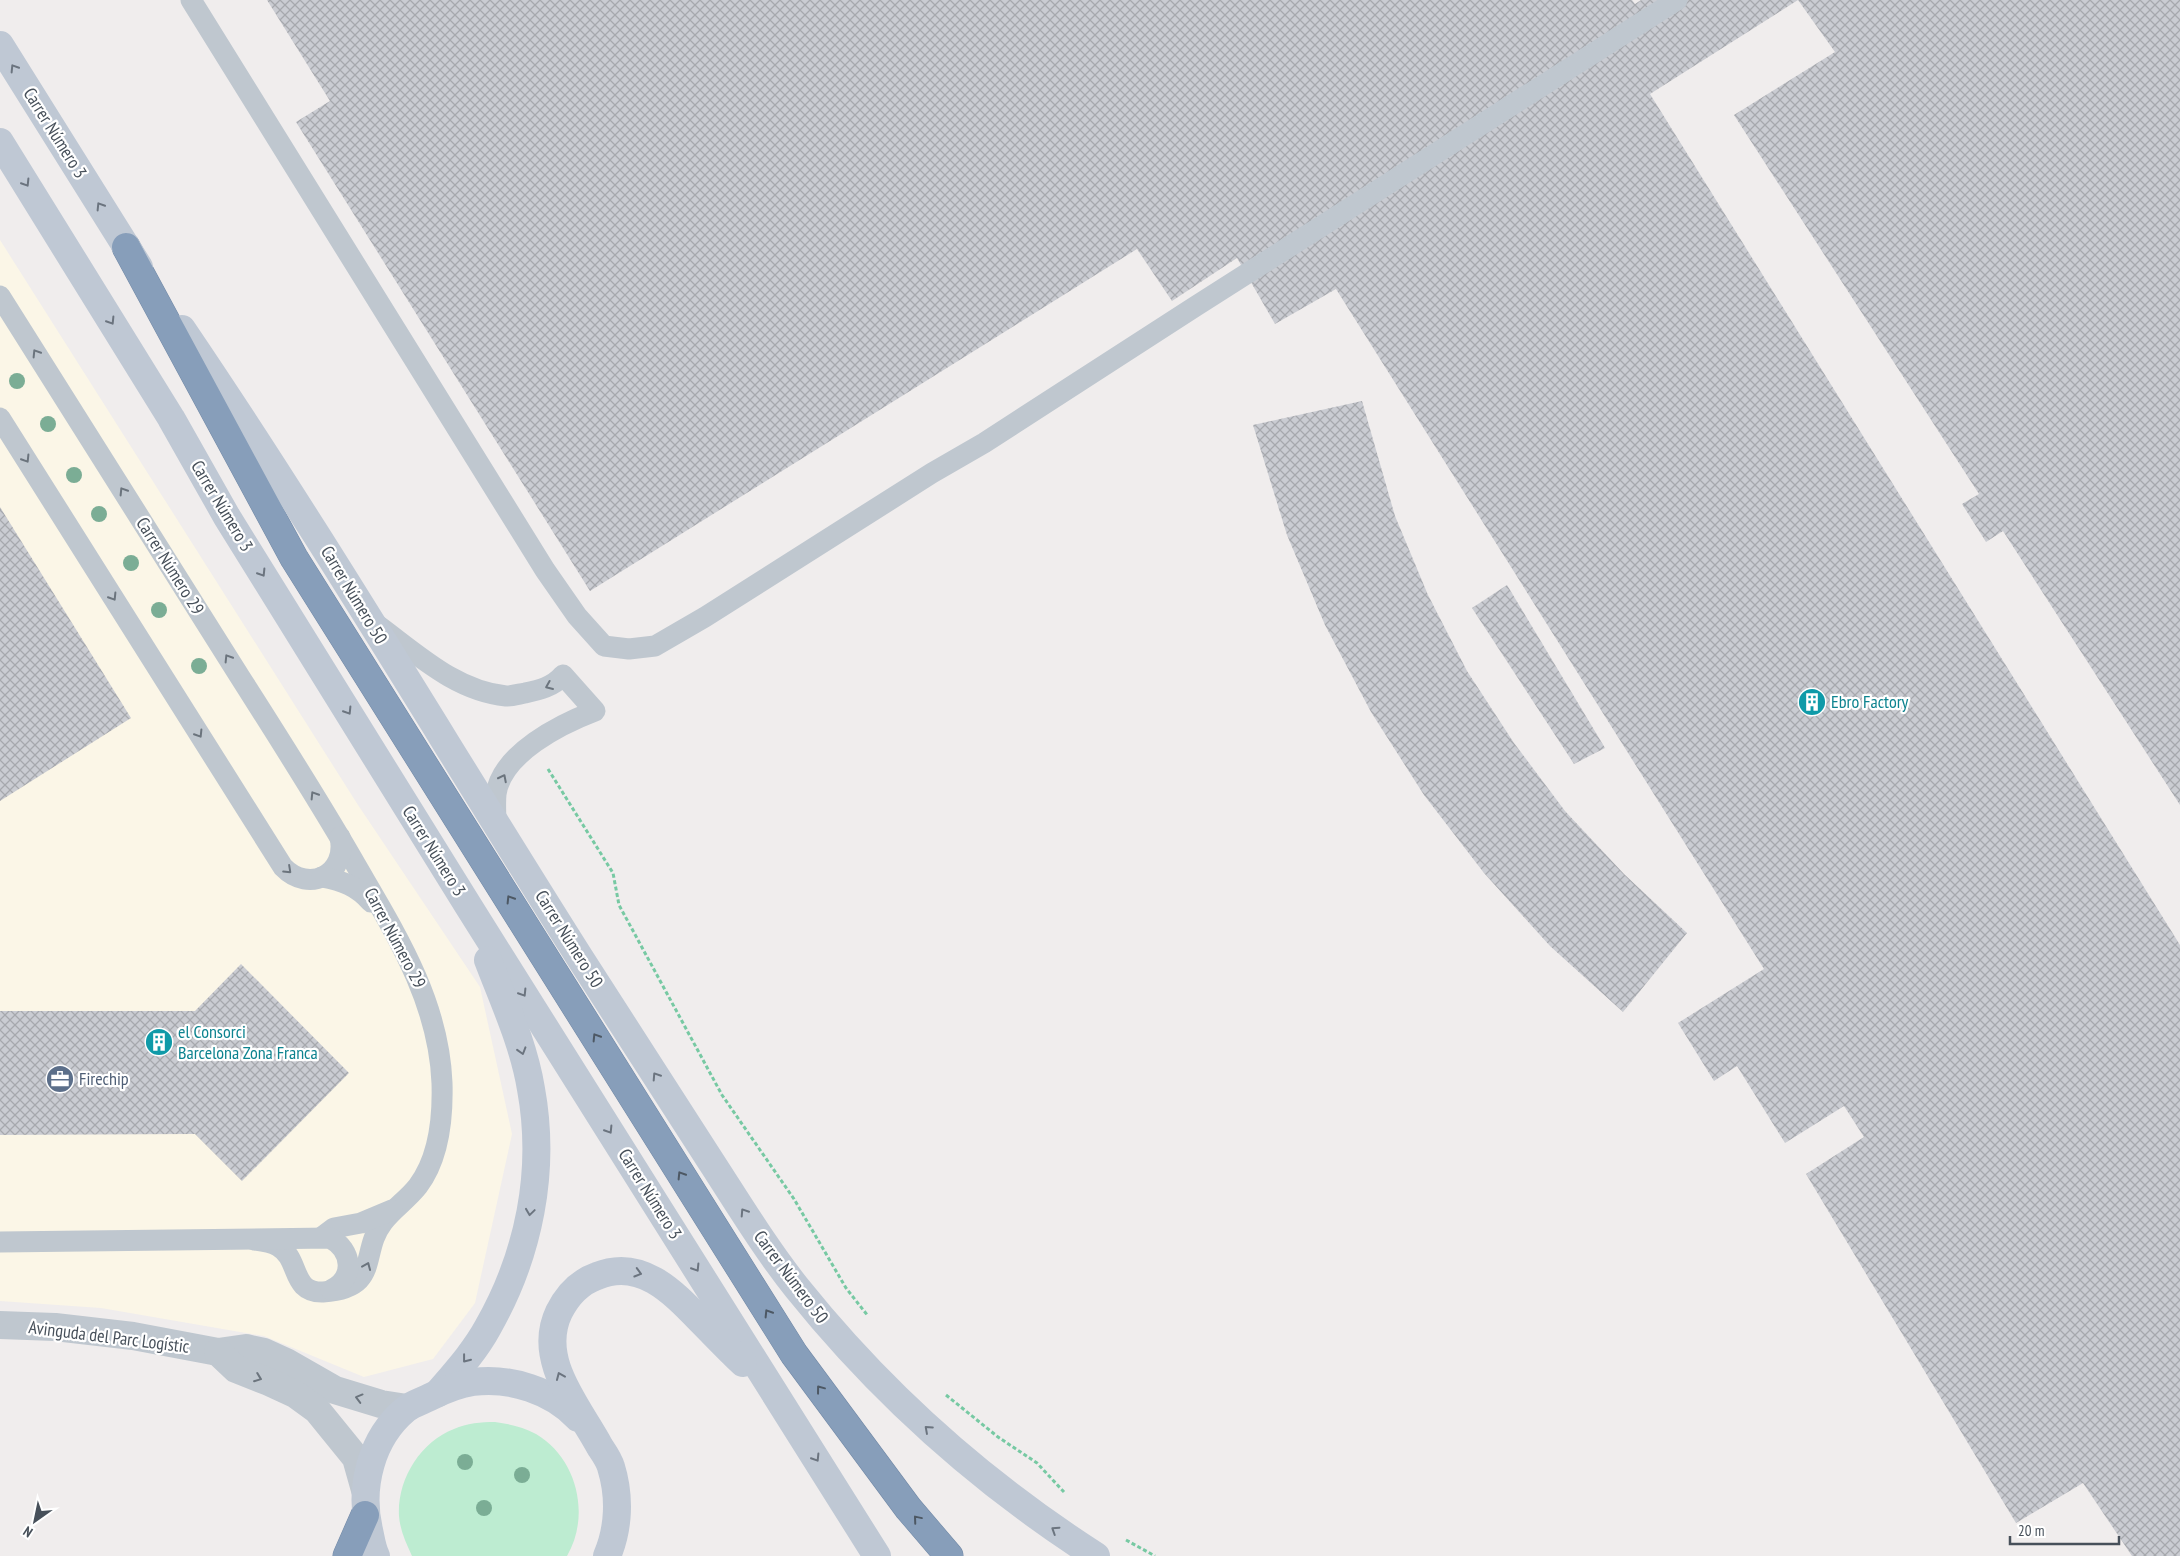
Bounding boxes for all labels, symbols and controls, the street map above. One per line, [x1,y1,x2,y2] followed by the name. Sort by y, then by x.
[11,64,21,73] one-way arrow
[19,83,92,182] street label: Carrer Número 3
[19,178,29,187] one-way arrow
[97,202,107,211] one-way arrow
[105,316,114,325] one-way arrow
[33,350,42,359] one-way arrow
[20,454,29,463] one-way arrow
[186,456,259,556] street label: Carrer Número 3
[119,487,129,496] one-way arrow
[131,513,209,619] street label: Carrer Número 29
[316,541,393,648] street label: Carrer Número 50
[256,568,266,577] one-way arrow
[106,592,116,601] one-way arrow
[225,654,234,663] one-way arrow
[545,679,554,690] one-way arrow
[1797,687,1827,717] building icon: Ebro Factory
[1831,690,1909,713] place label: Ebro Factory
[341,706,351,715] one-way arrow
[193,729,203,738] one-way arrow
[497,774,507,783] one-way arrow
[311,792,321,801] one-way arrow
[398,801,471,900] street label: Carrer Número 3
[282,864,291,873] one-way arrow
[359,884,432,992] street label: Carrer Número 29
[530,886,608,992] street label: Carrer Número 50
[506,895,516,904] one-way arrow
[517,987,526,996] one-way arrow
[178,1020,318,1064] place label: el Consorci Barcelona Zona Franca
[144,1027,174,1057] building icon: el Consorci Barcelona Zona Franca
[592,1033,602,1042] one-way arrow
[516,1047,526,1055] one-way arrow
[45,1064,75,1094] office icon: Firechip
[79,1067,129,1090] place label: Firechip
[653,1072,662,1081] one-way arrow
[603,1125,613,1134] one-way arrow
[614,1144,687,1243] street label: Carrer Número 3
[678,1171,688,1180] one-way arrow
[526,1208,536,1216] one-way arrow
[741,1209,750,1218] one-way arrow
[749,1226,834,1328] street label: Carrer Número 50
[361,1262,371,1271] one-way arrow
[690,1262,699,1271] one-way arrow
[633,1267,642,1278] one-way arrow
[764,1309,774,1318] one-way arrow
[28,1315,191,1358] street label: Avinguda del Parc Logístic
[463,1353,471,1362] one-way arrow
[253,1371,262,1382] one-way arrow
[556,1372,567,1381] one-way arrow
[817,1386,825,1395] one-way arrow
[354,1393,363,1404] one-way arrow
[924,1426,933,1435] one-way arrow
[809,1452,819,1461] one-way arrow
[10,1496,60,1546] north arrow
[2010,1514,2119,1546] scale bar
[914,1515,923,1524] one-way arrow
[2018,1521,2044,1540] text: 20 m
[20,1522,36,1542] text: N
[1052,1526,1061,1536] one-way arrow

